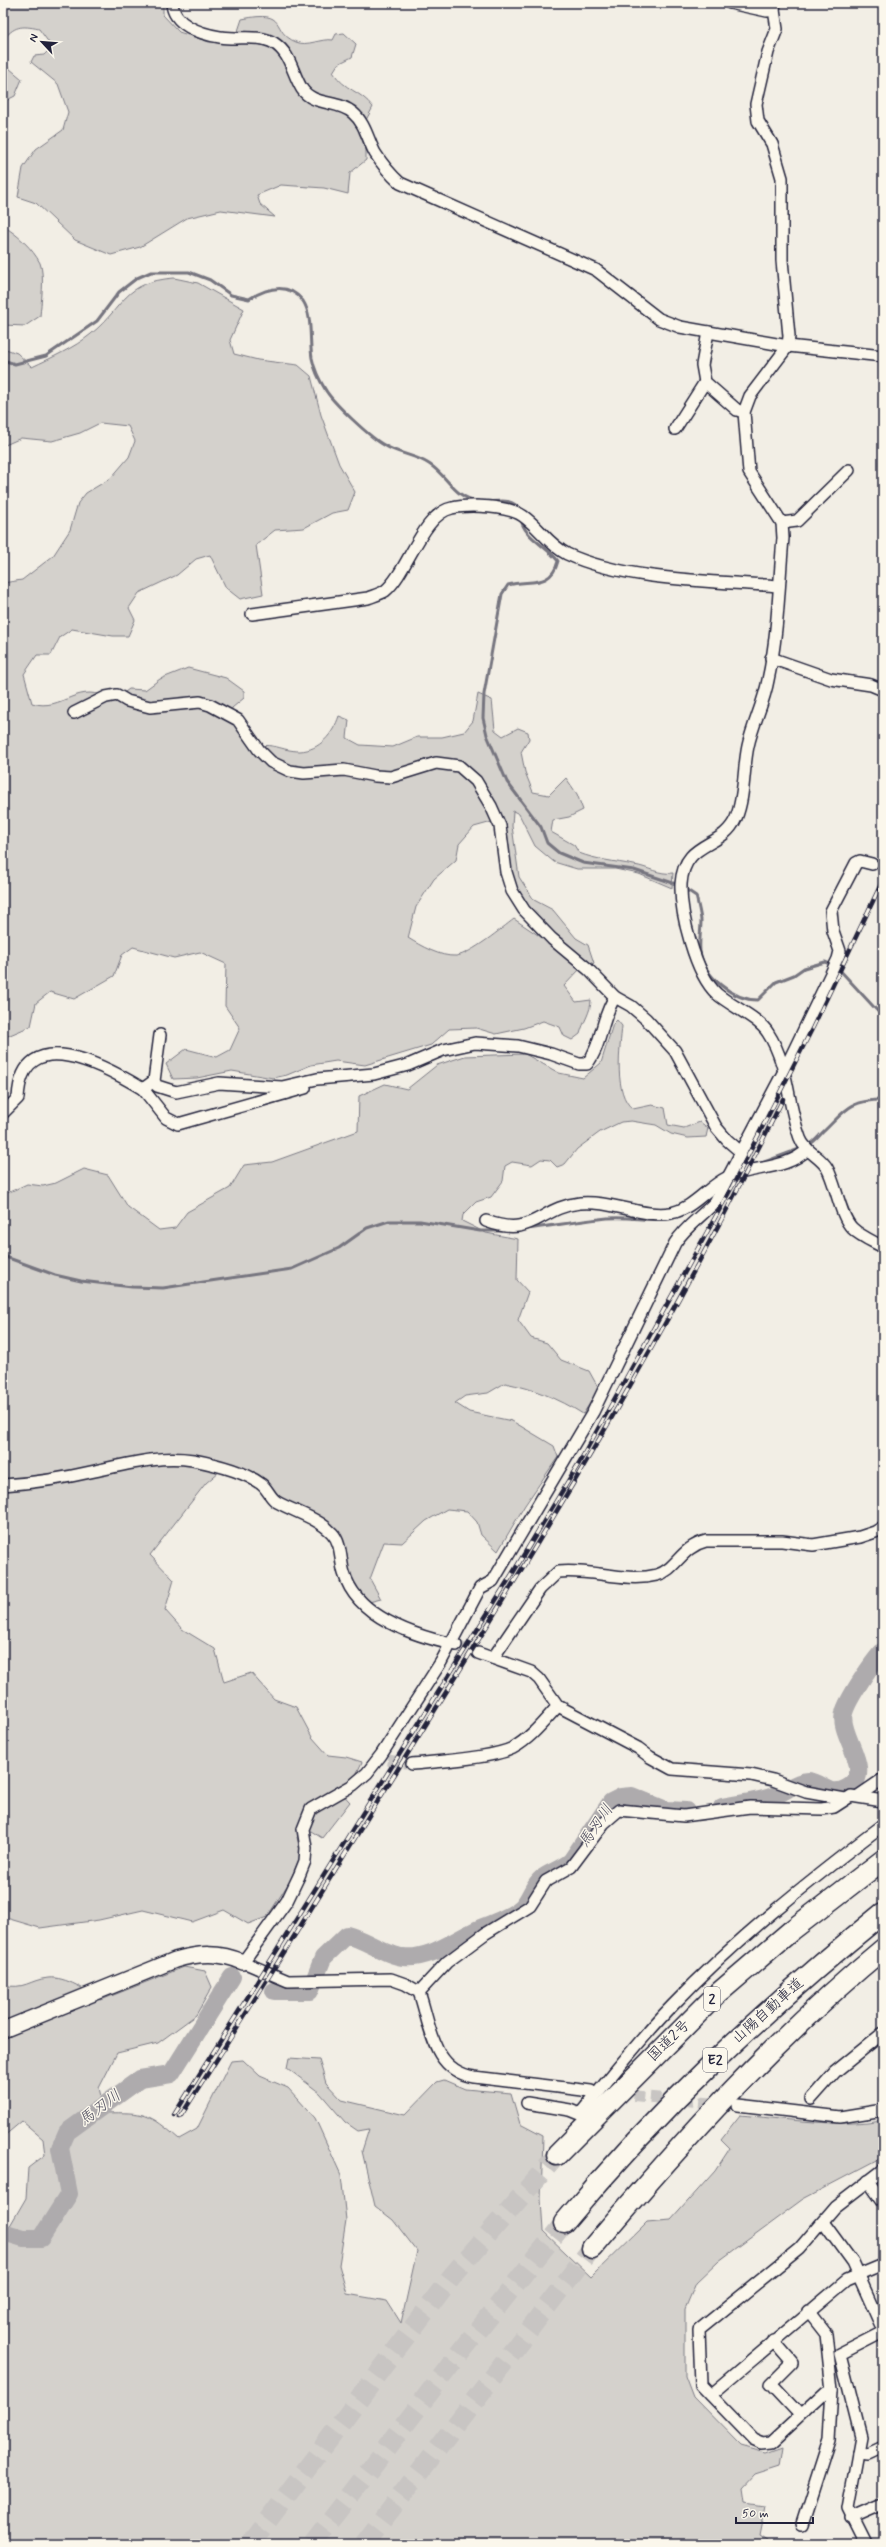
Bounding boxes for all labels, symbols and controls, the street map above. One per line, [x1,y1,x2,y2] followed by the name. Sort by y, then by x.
[22,22,62,62] north arrow
[26,32,42,44] text: N
[574,1800,618,1852] water label: 馬刃川
[728,1973,808,2049] street label: 山陽自動車道
[704,1987,720,2011] road number: 2
[643,2016,695,2066] street label: 国道2号
[703,2048,727,2072] road number: E2
[75,2085,125,2131] water label: 馬刃川
[736,2499,813,2525] scale bar
[742,2506,769,2522] text: 50 m

